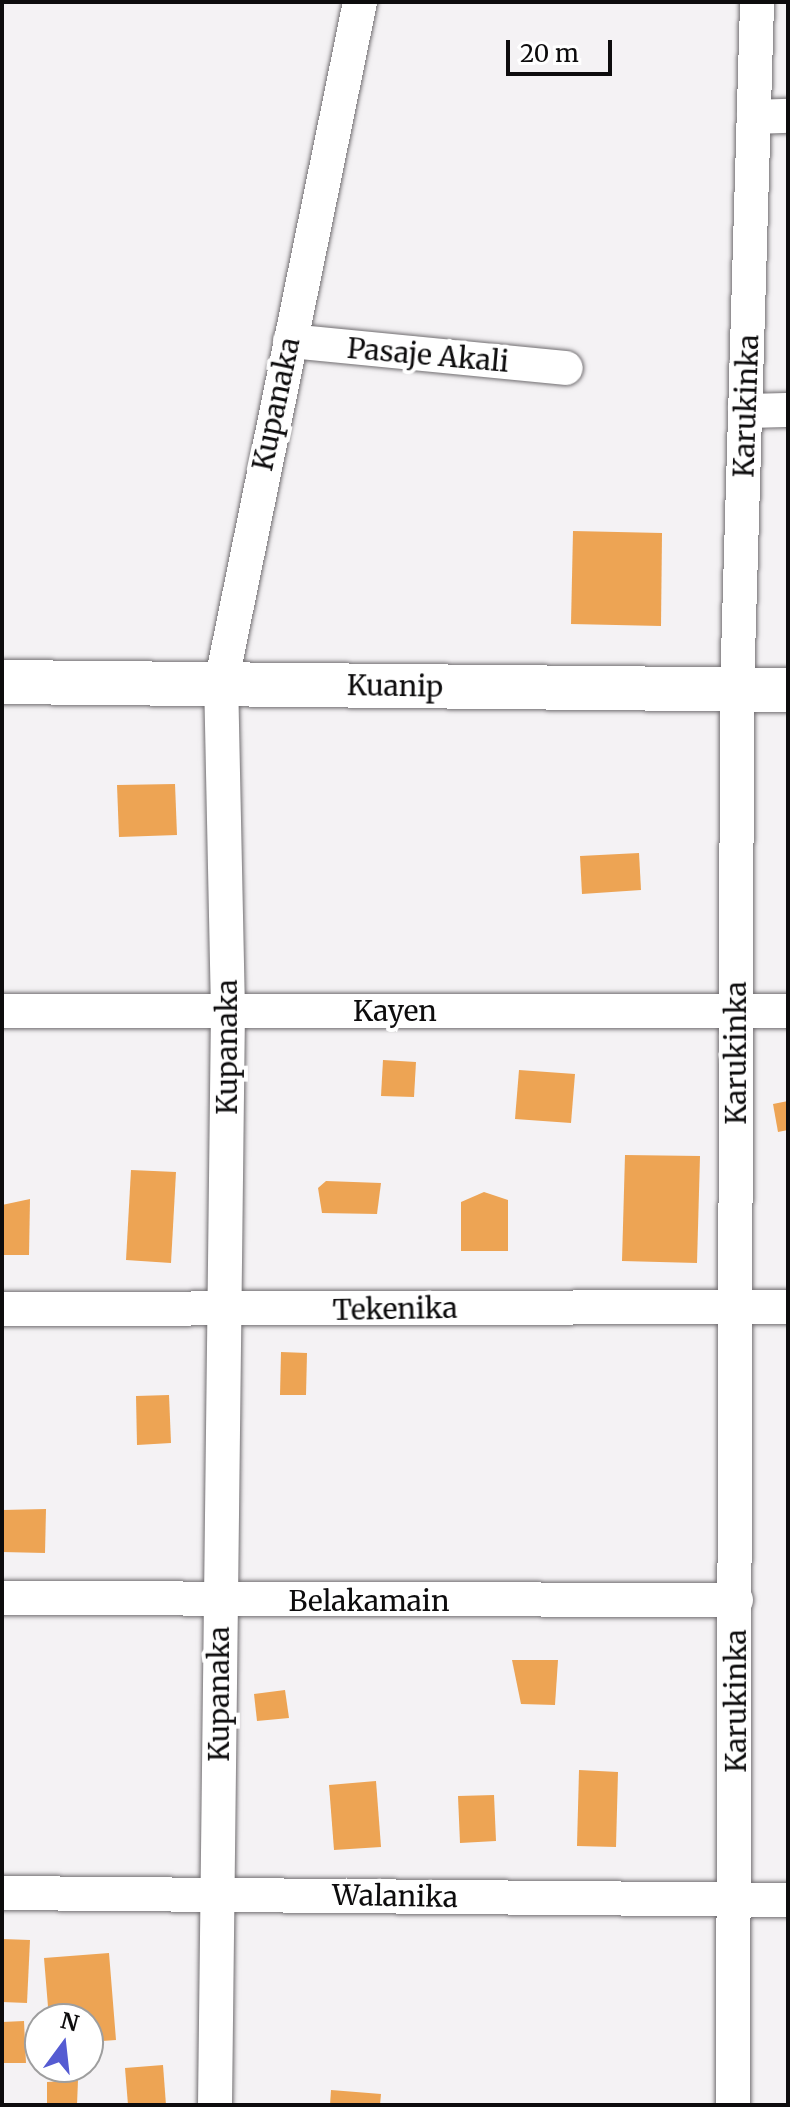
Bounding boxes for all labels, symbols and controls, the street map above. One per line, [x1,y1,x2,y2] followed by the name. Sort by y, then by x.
[510,24,616,74] scale bar
[520,38,579,69] text: 20 m
[346,331,510,379] street label: Pasaje Akali
[246,334,306,474] street label: Kupanaka
[727,334,765,478] street label: Karukinka
[347,668,443,704] street label: Kuanip
[210,979,244,1115] street label: Kupanaka
[719,981,753,1125] street label: Karukinka
[353,994,437,1028] street label: Kayen
[332,1291,458,1327] street label: Tekenika
[289,1584,449,1618] street label: Belakamain
[202,1626,236,1762] street label: Kupanaka
[719,1629,753,1773] street label: Karukinka
[332,1878,458,1914] street label: Walanika
[24,2003,104,2083] north arrow
[58,2006,82,2038] text: N

